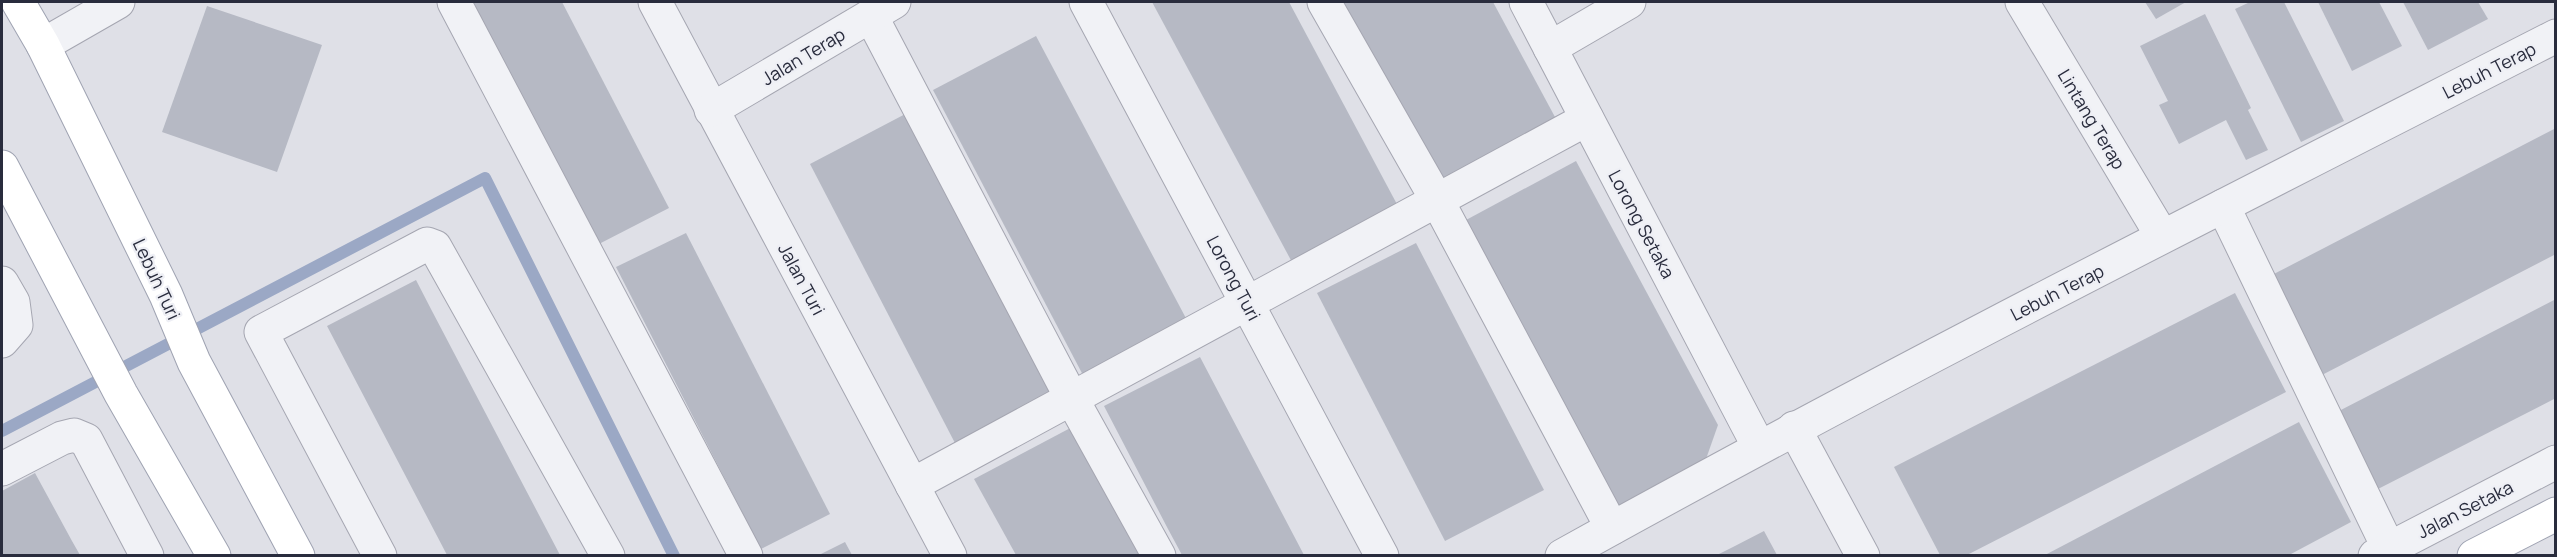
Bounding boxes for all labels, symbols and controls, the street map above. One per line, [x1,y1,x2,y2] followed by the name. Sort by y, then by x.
[757,22,849,90] street label: Jalan Terap
[2438,36,2540,104] street label: Lebuh Terap
[2053,64,2131,174] street label: Lintang Terap
[1603,166,1681,282] street label: Lorong Setaka
[1202,231,1266,325] street label: Lorong Turi
[128,235,186,323] street label: Lebuh Turi
[773,239,831,319] street label: Jalan Turi
[2006,258,2108,326] street label: Lebuh Terap
[2413,475,2517,543] street label: Jalan Setaka

